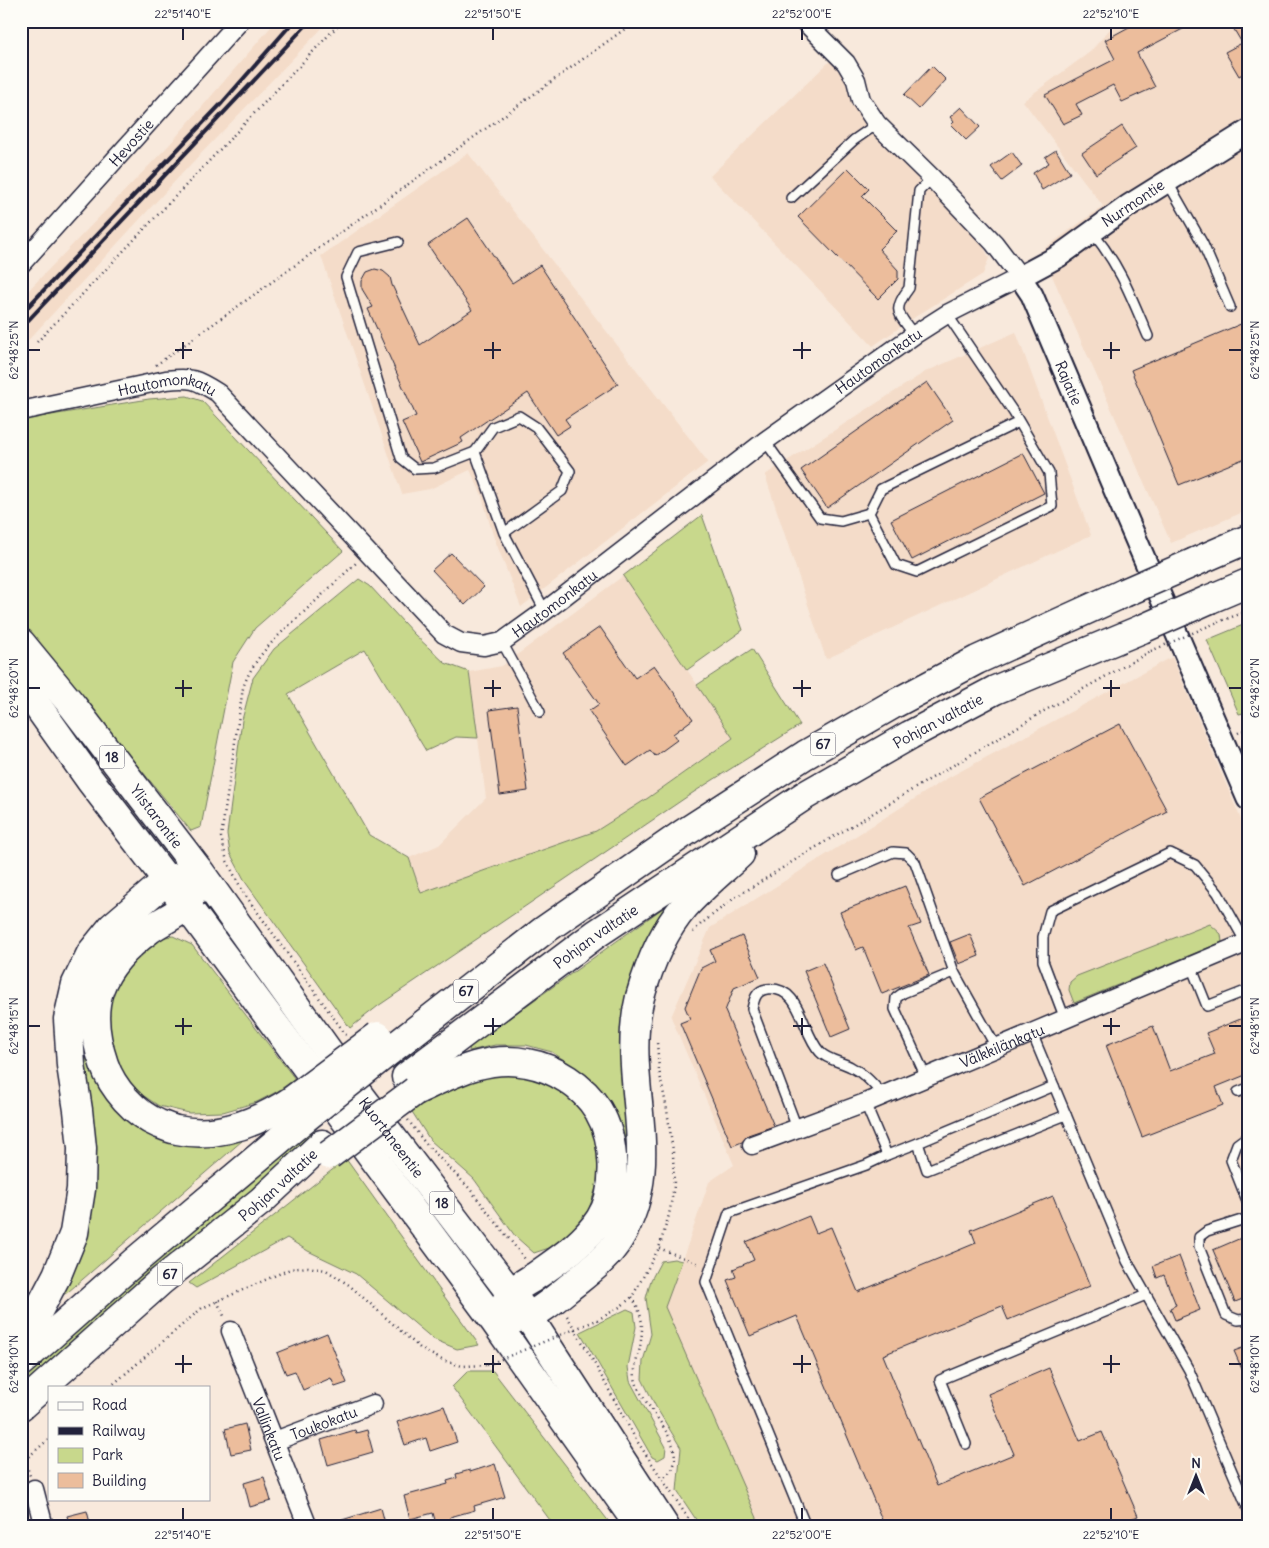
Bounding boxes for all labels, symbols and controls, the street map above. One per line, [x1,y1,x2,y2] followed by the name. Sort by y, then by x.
[155,6,211,21] text: 22°51'40"E
[464,6,522,21] text: 22°51'50"E
[772,6,832,21] text: 22°52'00"E
[1083,6,1139,21] text: 22°52'10"E
[104,114,157,170] street label: Hevostie
[1098,175,1168,231] street label: Nurmontie
[6,320,21,380] text: 62°48'25"N
[1247,320,1262,380] text: 62°48'25"N
[831,323,925,398] street label: Hautomonkatu
[1051,358,1087,408] street label: Rajatie
[116,369,221,400] street label: Hautomonkatu
[508,565,601,641] street label: Hautomonkatu
[6,658,21,718] text: 62°48'20"N
[1247,658,1262,718] text: 62°48'20"N
[889,689,986,752] street label: Pohjan valtatie
[810,732,836,756] road number: 67
[100,746,124,769] road number: 18
[127,780,187,851] street label: Ylistarontie
[549,900,641,973] street label: Pohjan valtatie
[454,979,478,1002] road number: 67
[6,997,21,1055] text: 62°48'15"N
[1247,997,1262,1055] text: 62°48'15"N
[957,1019,1047,1072] street label: Välkkilänkatu
[355,1093,428,1181] street label: Kuortaneentie
[234,1144,321,1225] street label: Pohjan valtatie
[430,1192,454,1214] road number: 18
[158,1262,182,1286] road number: 67
[6,1335,21,1393] text: 62°48'10"N
[1247,1335,1262,1393] text: 62°48'10"N
[48,1386,210,1500] legend
[248,1394,290,1463] street label: Vallinkatu
[92,1395,127,1414] text: Road
[288,1401,360,1444] street label: Toukokatu
[92,1421,146,1440] text: Railway
[92,1445,123,1464] text: Park
[1172,1450,1222,1500] north arrow
[1191,1454,1201,1472] text: N
[92,1471,147,1490] text: Building
[155,1527,211,1542] text: 22°51'40"E
[464,1527,522,1542] text: 22°51'50"E
[772,1527,832,1542] text: 22°52'00"E
[1083,1527,1139,1542] text: 22°52'10"E

